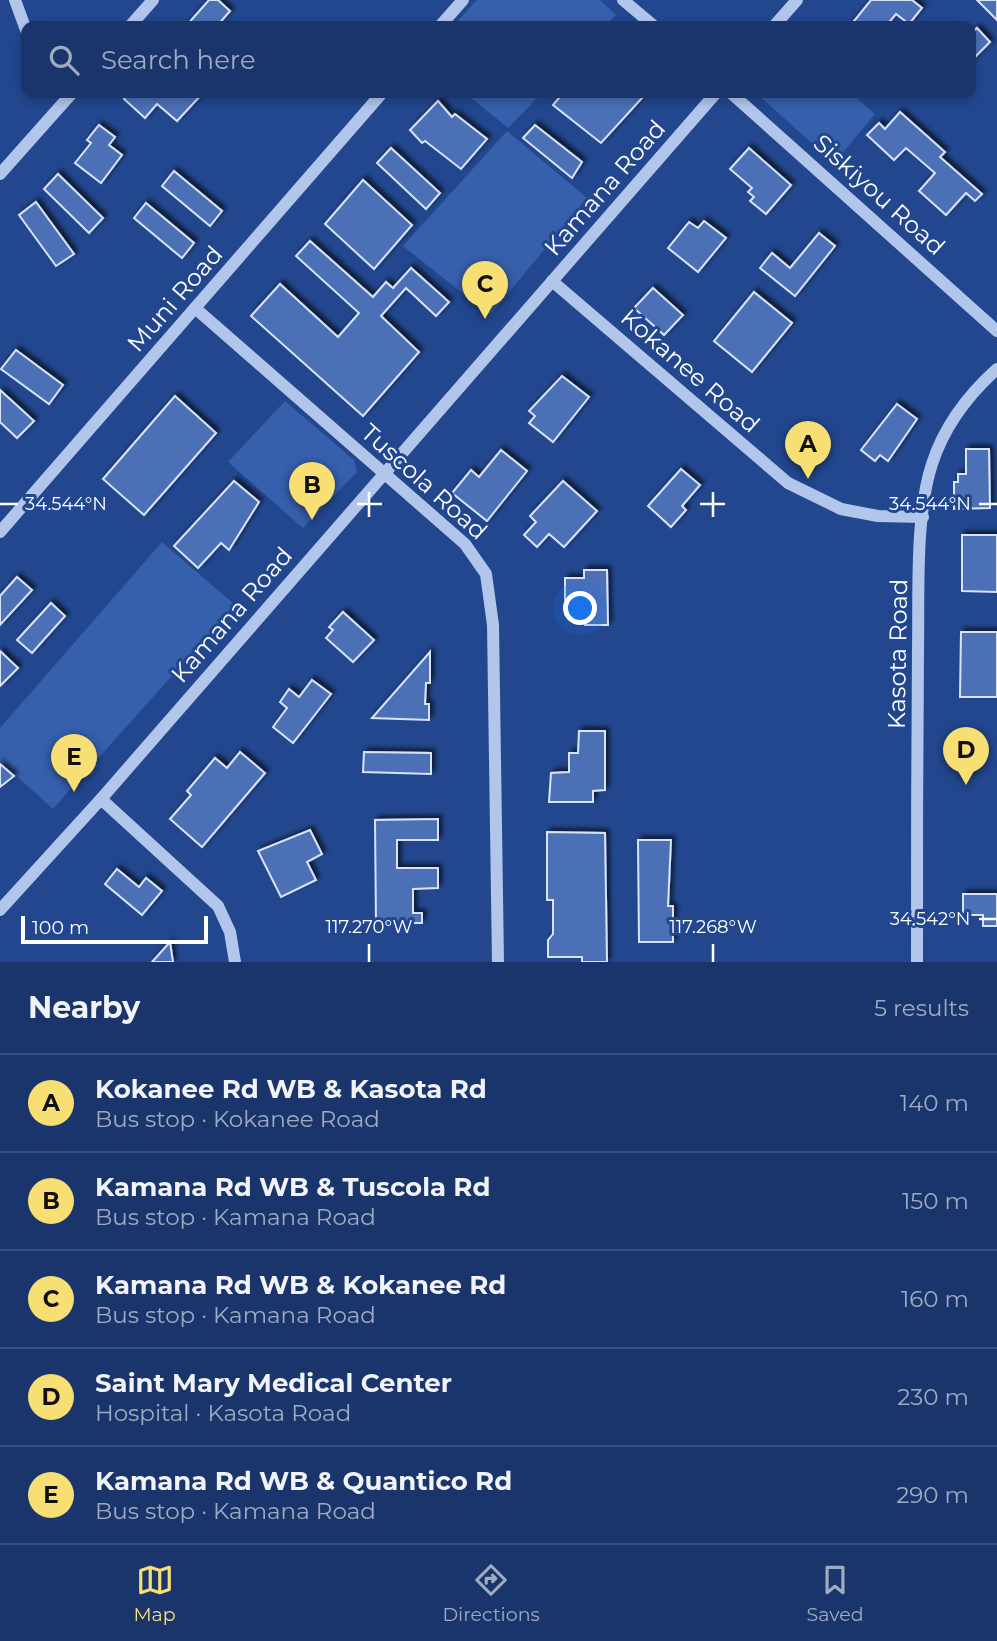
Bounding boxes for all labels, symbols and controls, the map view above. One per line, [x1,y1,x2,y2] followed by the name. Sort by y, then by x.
[21,21,976,98] search box
[45,41,83,79] icon: search
[101,44,256,76] text: Search here
[538,114,671,261] street label: Kamana Road
[808,128,951,261] street label: Siskiyou Road
[121,240,228,358] street label: Muni Road
[462,261,508,319] pin: C
[615,303,766,439] street label: Kokanee Road
[355,418,493,546] street label: Tuscola Road
[785,421,831,479] pin: A
[289,462,335,520] pin: B
[25,493,107,515] text: 34.544°N
[889,493,971,515] text: 34.544°N
[165,541,298,688] street label: Kamana Road
[882,579,913,729] street label: Kasota Road
[563,591,597,625] your location
[943,727,989,785] pin: D
[51,734,97,792] pin: E
[890,908,970,930] text: 34.542°N
[21,913,208,945] scale bar
[32,916,89,939] text: 100 m
[325,916,413,938] text: 117.270°W
[669,916,757,938] text: 117.268°W
[28,989,140,1026] text: Nearby
[874,994,969,1022] text: 5 results
[95,1073,487,1105] text: Kokanee Rd WB & Kasota Rd
[42,1089,60,1117] text: A
[900,1089,969,1117] text: 140 m
[95,1105,380,1133] text: Bus stop · Kokanee Road
[95,1171,490,1203] text: Kamana Rd WB & Tuscola Rd
[42,1187,60,1215] text: B
[902,1187,969,1215] text: 150 m
[95,1203,376,1231] text: Bus stop · Kamana Road
[95,1269,506,1301] text: Kamana Rd WB & Kokanee Rd
[43,1285,59,1313] text: C
[901,1285,969,1313] text: 160 m
[95,1301,376,1329] text: Bus stop · Kamana Road
[95,1367,452,1399] text: Saint Mary Medical Center
[42,1383,61,1411] text: D
[897,1383,969,1411] text: 230 m
[95,1399,351,1427] text: Hospital · Kasota Road
[95,1465,512,1497] text: Kamana Rd WB & Quantico Rd
[43,1481,59,1509] text: E
[896,1481,969,1509] text: 290 m
[95,1497,376,1525] text: Bus stop · Kamana Road
[133,1561,176,1626] tab: Map
[442,1561,540,1626] tab: Directions
[807,1561,864,1626] tab: Saved

